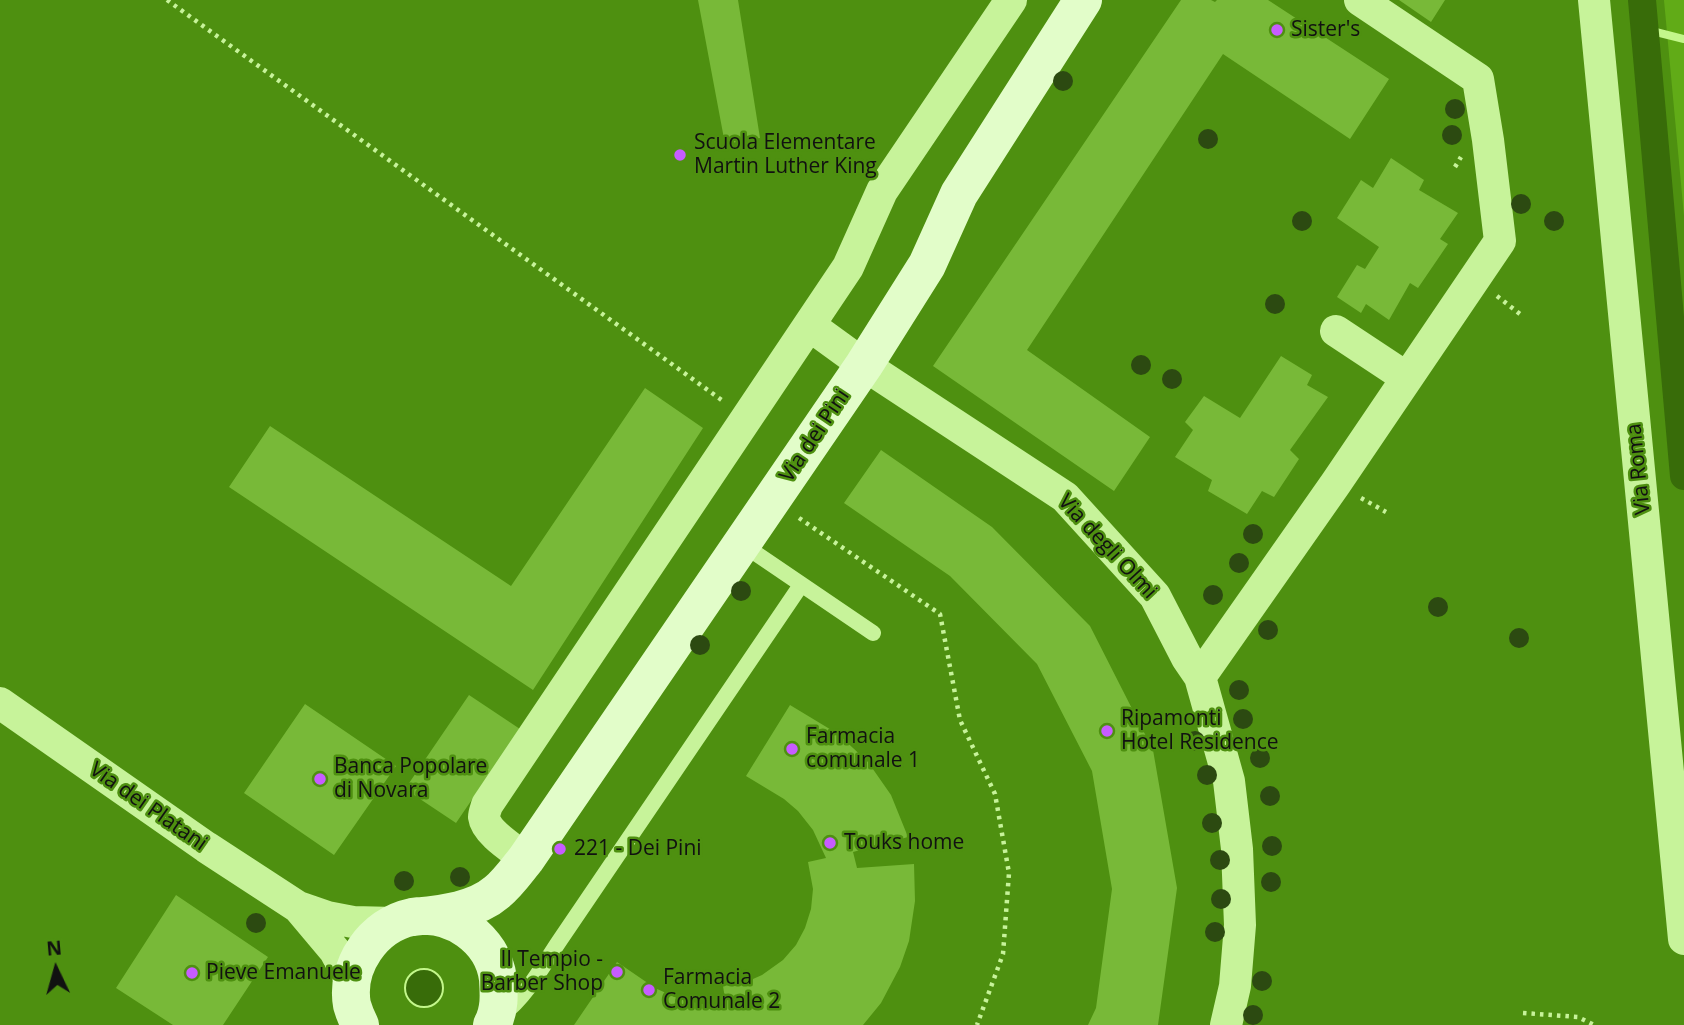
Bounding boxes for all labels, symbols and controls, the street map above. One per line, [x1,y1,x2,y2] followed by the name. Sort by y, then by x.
[1291,17,1360,43] place label: Sister's
[1269,22,1285,38] marker: Sister's
[694,130,877,180] place label: Scuola Elementare Martin Luther King
[672,147,688,163] marker: Scuola Elementare Martin Luther King
[775,385,855,487] street label: Via dei Pini
[1622,422,1656,516] street label: Via Roma
[1052,490,1162,604] street label: Via degli Olmi
[1121,706,1279,756] place label: Ripamonti Hotel Residence
[1099,723,1115,739] marker: Ripamonti Hotel Residence
[806,724,920,774] place label: Farmacia comunale 1
[784,741,800,757] marker: Farmacia comunale 1
[334,754,487,804] place label: Banca Popolare di Novara
[85,757,211,857] street label: Via dei Platani
[312,771,328,787] marker: Banca Popolare di Novara
[844,830,964,856] place label: Touks home
[822,835,838,851] marker: Touks home
[574,836,702,862] place label: 221 - Dei Pini
[552,841,568,857] marker: 221 - Dei Pini
[21,934,91,1004] north arrow
[45,934,63,962] text: N
[481,947,603,997] place label: Il Tempio - Barber Shop
[206,960,361,986] place label: Pieve Emanuele
[609,964,625,980] marker: Il Tempio - Barber Shop
[184,965,200,981] marker: Pieve Emanuele
[663,965,780,1015] place label: Farmacia Comunale 2
[641,982,657,998] marker: Farmacia Comunale 2

